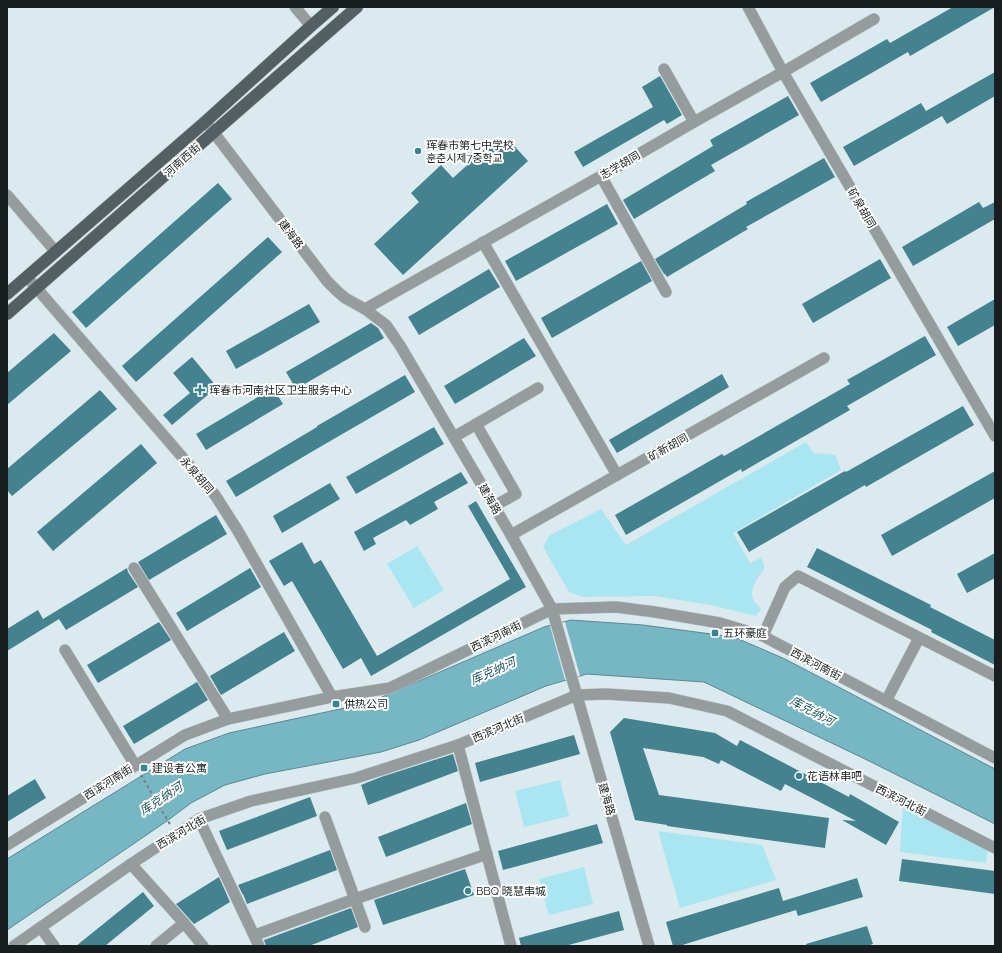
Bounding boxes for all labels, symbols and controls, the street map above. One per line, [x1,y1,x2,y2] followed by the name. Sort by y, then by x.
[426,139,514,165] place label: 珲春市第七中学校 훈춘시제7중학교
[161,141,203,180] street label: 河南西街
[413,146,423,156] marker: 珲春市第七中学校 훈춘시제7중학교
[598,149,643,182] street label: 志学胡同
[845,186,878,231] street label: 矿泉胡同
[275,217,306,251] street label: 建海路
[194,384,206,396] marker: 珲春市河南社区卫生服务中心
[209,384,352,397] place label: 珲春市河南社区卫生服务中心
[646,431,691,464] street label: 矿新胡同
[177,454,216,496] street label: 永泉胡同
[476,482,503,517] street label: 建海路
[469,619,524,654] street label: 西滨河南街
[723,627,767,640] place label: 五环豪庭
[710,628,720,638] marker: 五环豪庭
[788,646,843,683] street label: 西滨河南街
[468,654,520,687] water label: 库克纳河
[788,694,838,729] water label: 库克纳河
[344,698,388,711] place label: 供热公司
[331,699,341,709] marker: 供热公司
[470,712,526,745] street label: 西滨河北街
[81,762,135,803] street label: 西滨河南街
[152,762,207,775] place label: 建设者公寓
[139,763,149,773] marker: 建设者公寓
[807,770,862,783] place label: 花语林串吧
[794,771,804,781] marker: 花语林串吧
[137,779,187,818] water label: 库克纳河
[596,781,617,817] street label: 建海路
[873,782,928,819] street label: 西滨河北街
[154,813,208,852] street label: 西滨河北街
[476,885,546,898] place label: BBQ 晓慧串城
[463,886,473,896] marker: BBQ 晓慧串城

